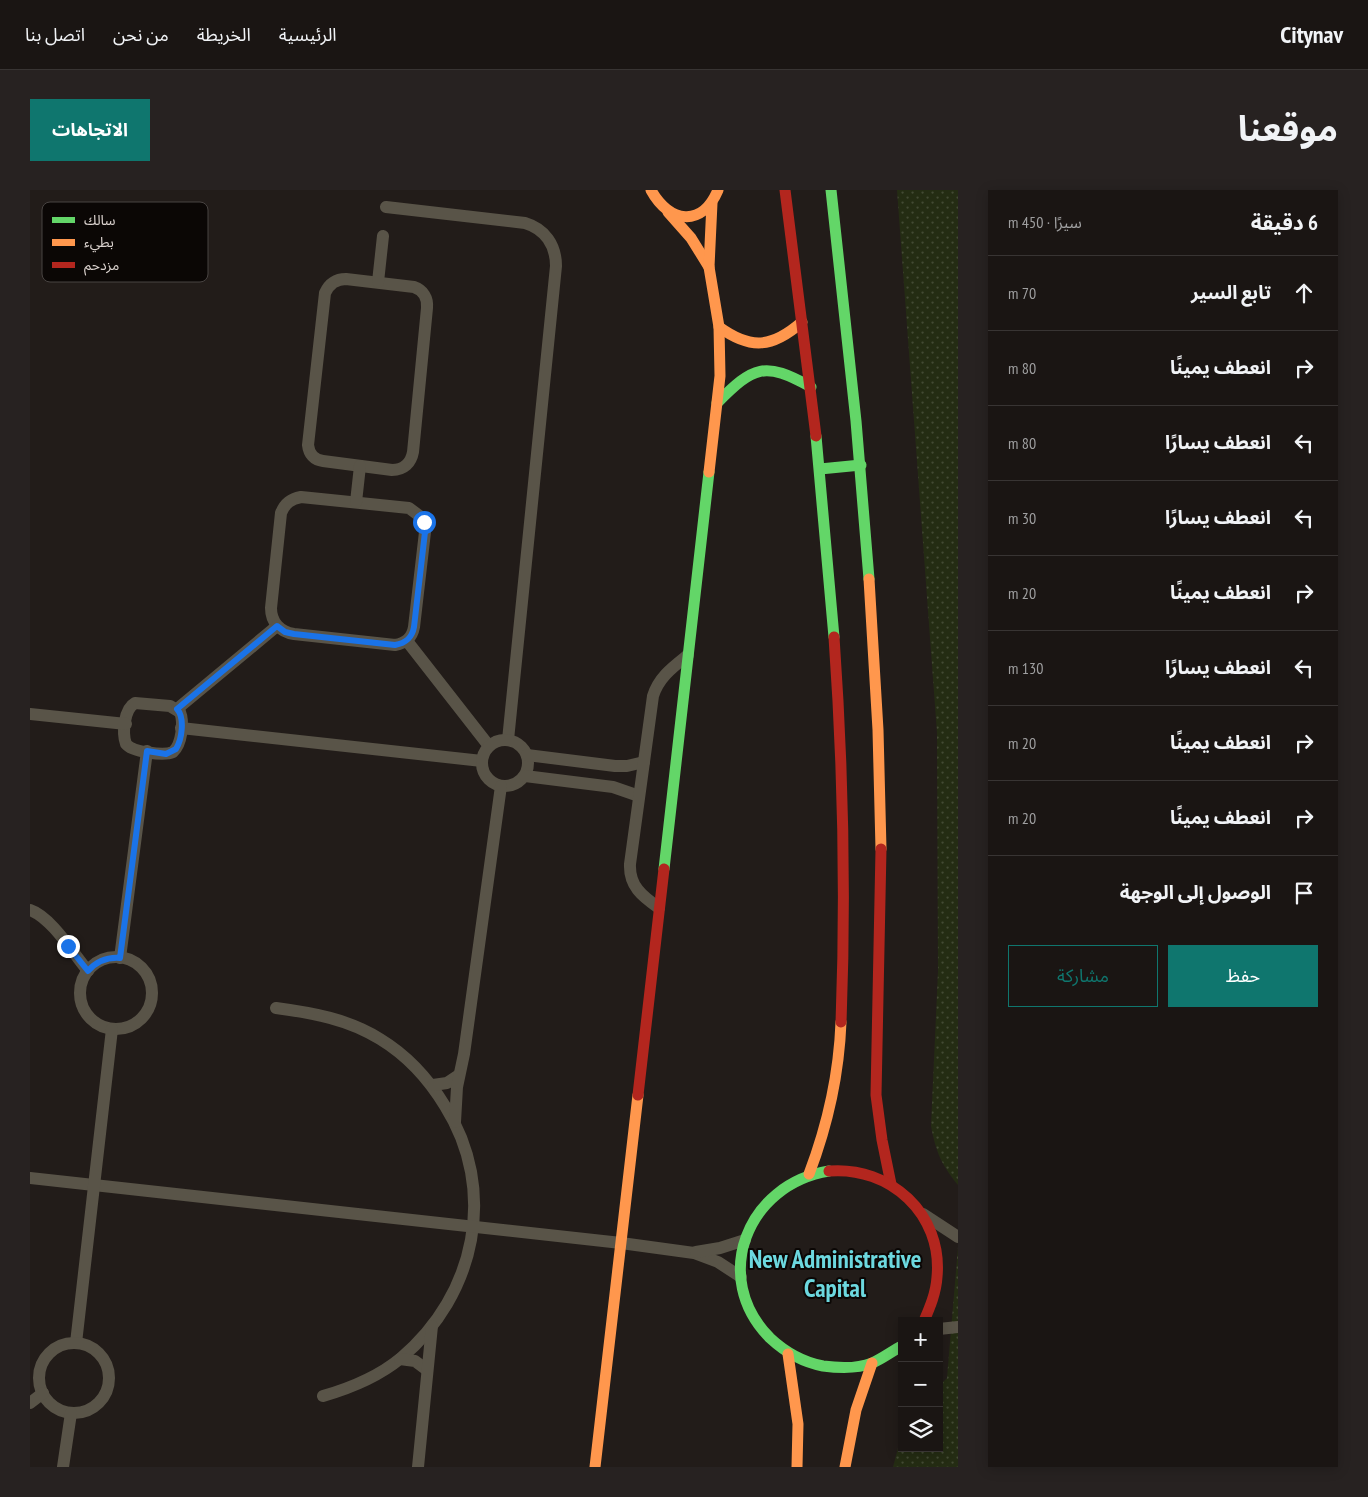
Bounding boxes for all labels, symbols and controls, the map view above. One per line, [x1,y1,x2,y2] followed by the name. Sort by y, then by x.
[1280,19,1343,50] text: Citynav
[25,23,85,46] text: اتصل بنا
[113,23,169,46] text: من نحن
[197,23,251,46] text: الخريطة
[279,23,337,46] text: الرئيسية
[30,99,150,161] button: الاتجاهات
[1238,105,1338,151] text: موقعنا
[42,202,208,282] legend
[1251,209,1318,236] text: 6 دقيقة
[84,211,116,229] text: سالك
[1008,212,1082,232] text: سيرًا · 450 m
[84,233,114,253] text: بطيء
[84,256,119,276] text: مزدحم
[1290,279,1318,307] icon: ahead
[1191,280,1271,304] text: تابع السير
[1008,283,1036,303] text: 70 m
[1290,354,1318,382] icon: right
[1170,355,1271,379] text: انعطف يمينًا
[1008,358,1036,378] text: 80 m
[1290,429,1318,457] icon: left
[1165,430,1271,454] text: انعطف يسارًا
[1008,433,1036,453] text: 80 m
[1290,504,1318,532] icon: left
[1165,505,1271,529] text: انعطف يسارًا
[1008,508,1036,528] text: 30 m
[413,511,436,534] route start
[1290,579,1318,607] icon: right
[1170,580,1271,604] text: انعطف يمينًا
[1008,583,1036,603] text: 20 m
[1290,654,1318,682] icon: left
[1165,655,1271,679] text: انعطف يسارًا
[1008,658,1043,678] text: 130 m
[1290,729,1318,757] icon: right
[1170,730,1271,754] text: انعطف يمينًا
[1008,733,1036,753] text: 20 m
[1290,804,1318,832] icon: right
[1170,805,1271,829] text: انعطف يمينًا
[1008,808,1036,828] text: 20 m
[1290,879,1318,907] icon: arrive
[1120,880,1271,904] text: الوصول إلى الوجهة
[57,935,80,958] route end
[1008,945,1158,1007] button: مشاركة
[1168,945,1318,1007] button: حفظ
[749,1243,921,1304] district label: New Administrative Capital
[898,1317,943,1452] map controls
[898,1317,943,1362] button: +
[898,1362,943,1407] button: −
[898,1407,943,1452] button: layers

